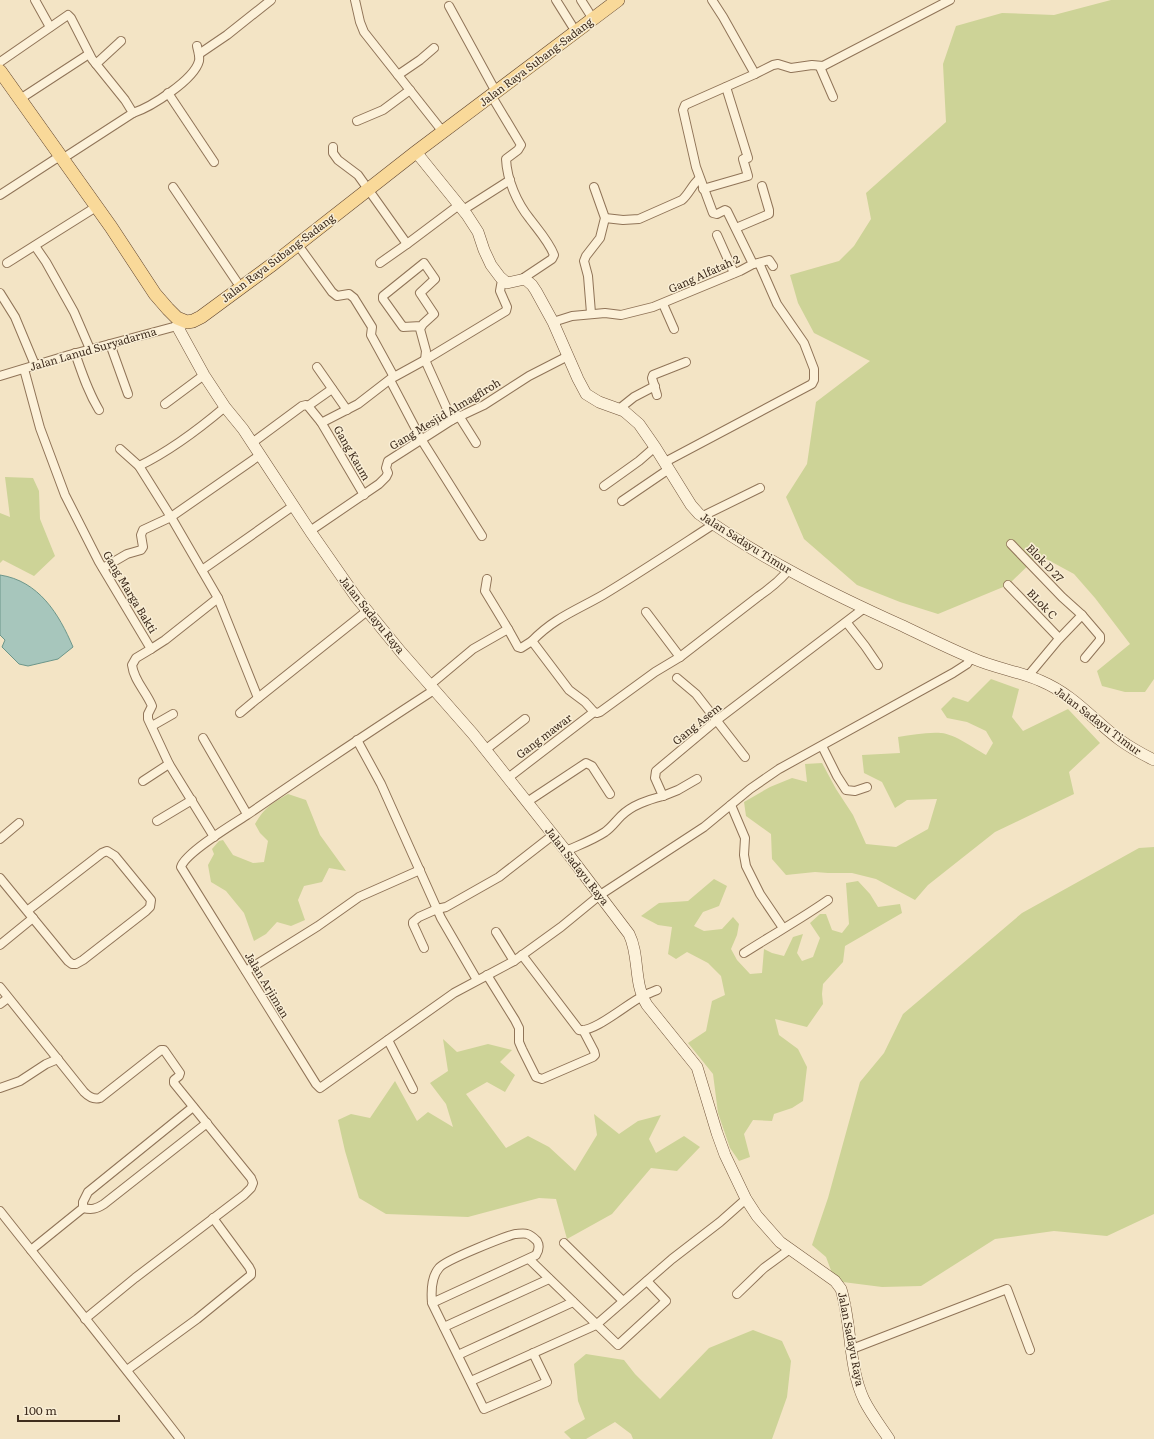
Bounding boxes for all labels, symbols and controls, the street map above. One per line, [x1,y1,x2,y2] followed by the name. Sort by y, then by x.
[475,12,596,109] street label: Jalan Raya Subang-Sadang
[217,208,338,305] street label: Jalan Raya Subang-Sadang
[665,250,742,296] street label: Gang Alfatah 2
[27,322,158,374] street label: Jalan Lanud Suryadarma
[386,374,503,453] street label: Gang Mesjid Almagfiroh
[331,422,375,483] street label: Gang Kaum
[698,508,796,577] street label: Jalan Sadayu Timur
[1023,540,1068,585] street label: Blok D 27
[100,547,162,636] street label: Gang Marga Bakti
[336,572,409,657] street label: Jalan Sadayu Raya
[1024,584,1062,622] street label: BLok C
[1052,682,1146,759] street label: Jalan Sadayu Timur
[668,698,725,748] street label: Gang Asem
[512,708,575,762] street label: Gang mawar
[542,823,614,908] street label: Jalan Sadayu Raya
[242,948,294,1021] street label: Jalan Arjiman
[835,1290,869,1387] street label: Jalan Sadayu Raya
[18,1397,119,1423] scale bar
[24,1401,57,1419] text: 100 m

